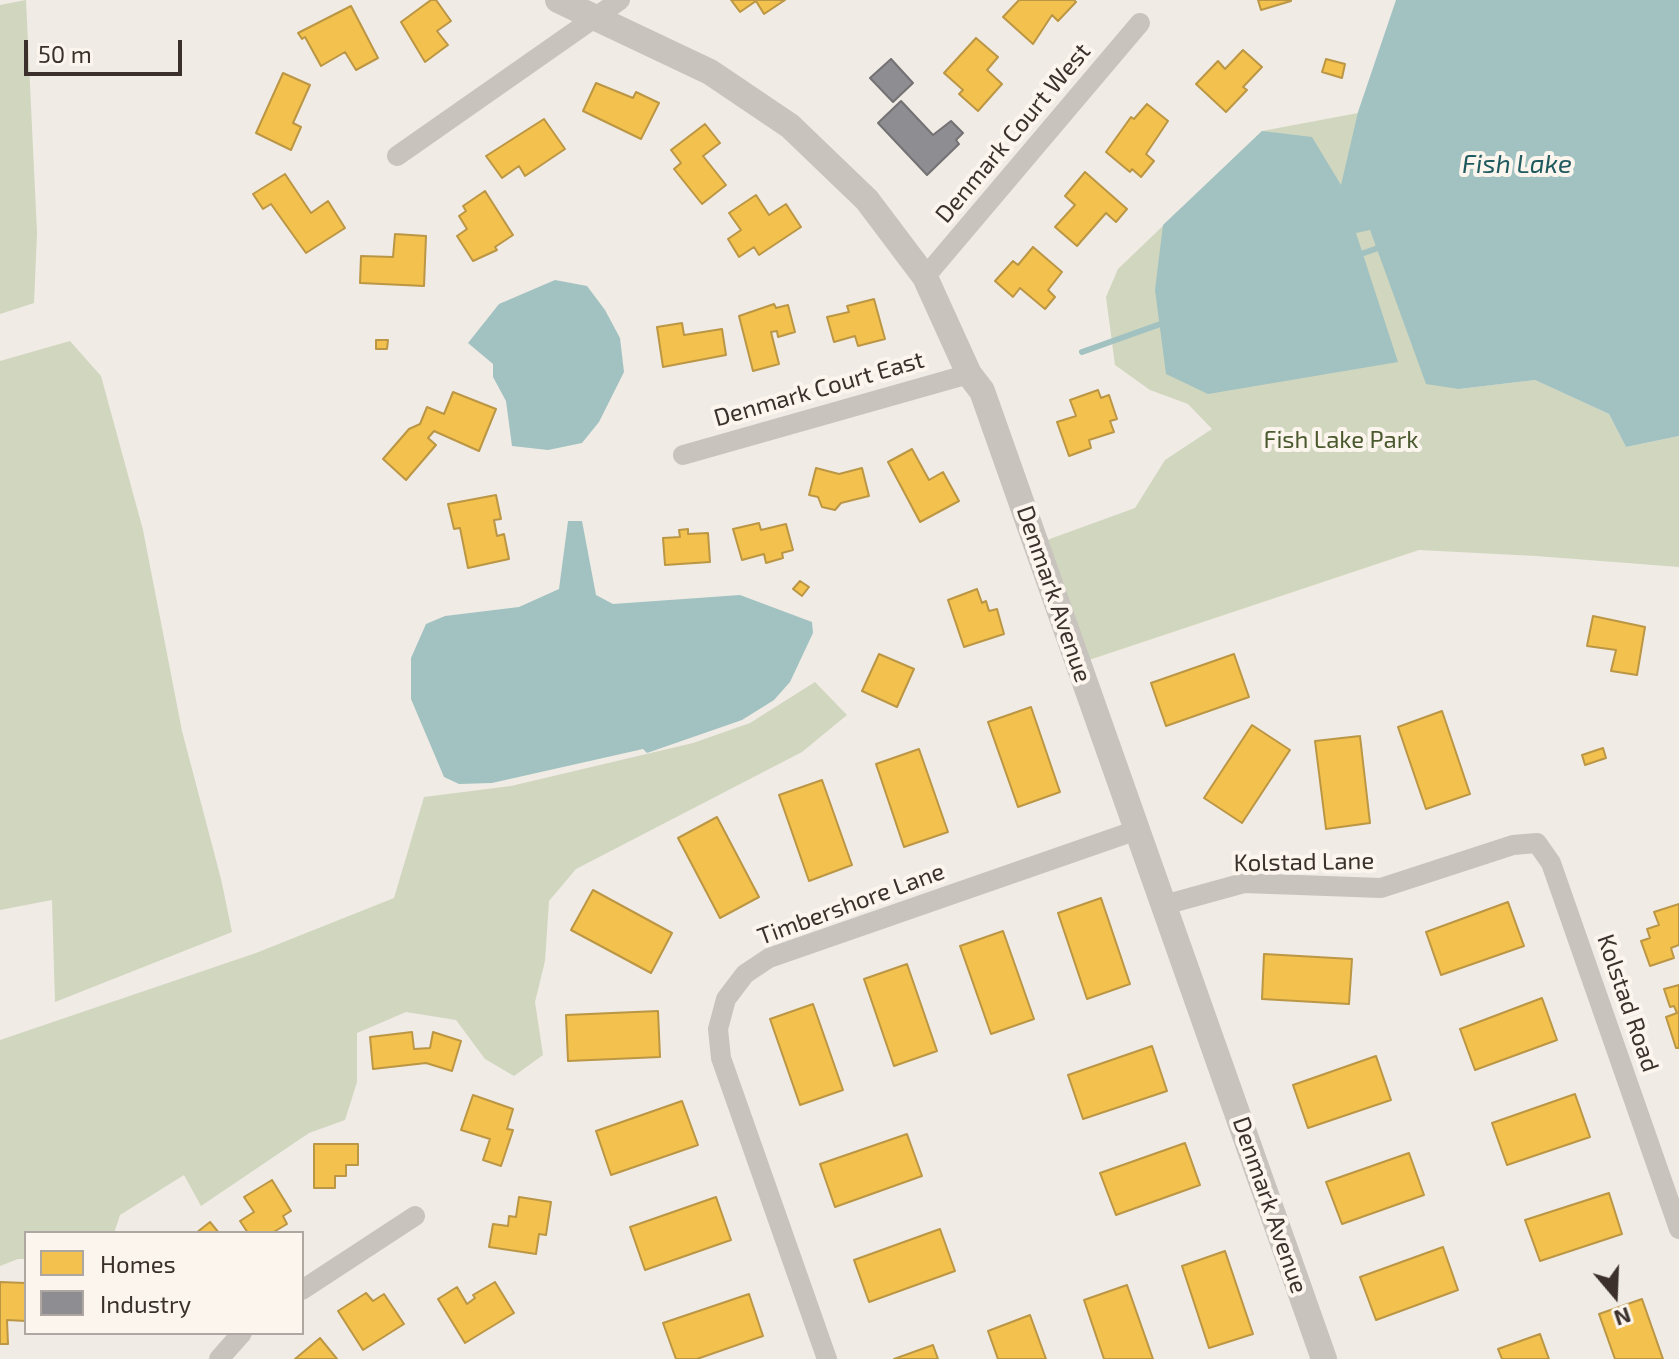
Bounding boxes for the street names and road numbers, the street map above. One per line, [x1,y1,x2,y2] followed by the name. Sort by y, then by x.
[929,37,1097,229] street label: Denmark Court West
[711,345,927,433] street label: Denmark Court East
[1010,502,1098,686] street label: Denmark Avenue
[1233,846,1375,878] street label: Kolstad Lane
[754,857,948,951] street label: Timbershore Lane
[1591,930,1665,1076] street label: Kolstad Road
[1226,1113,1314,1297] street label: Denmark Avenue

